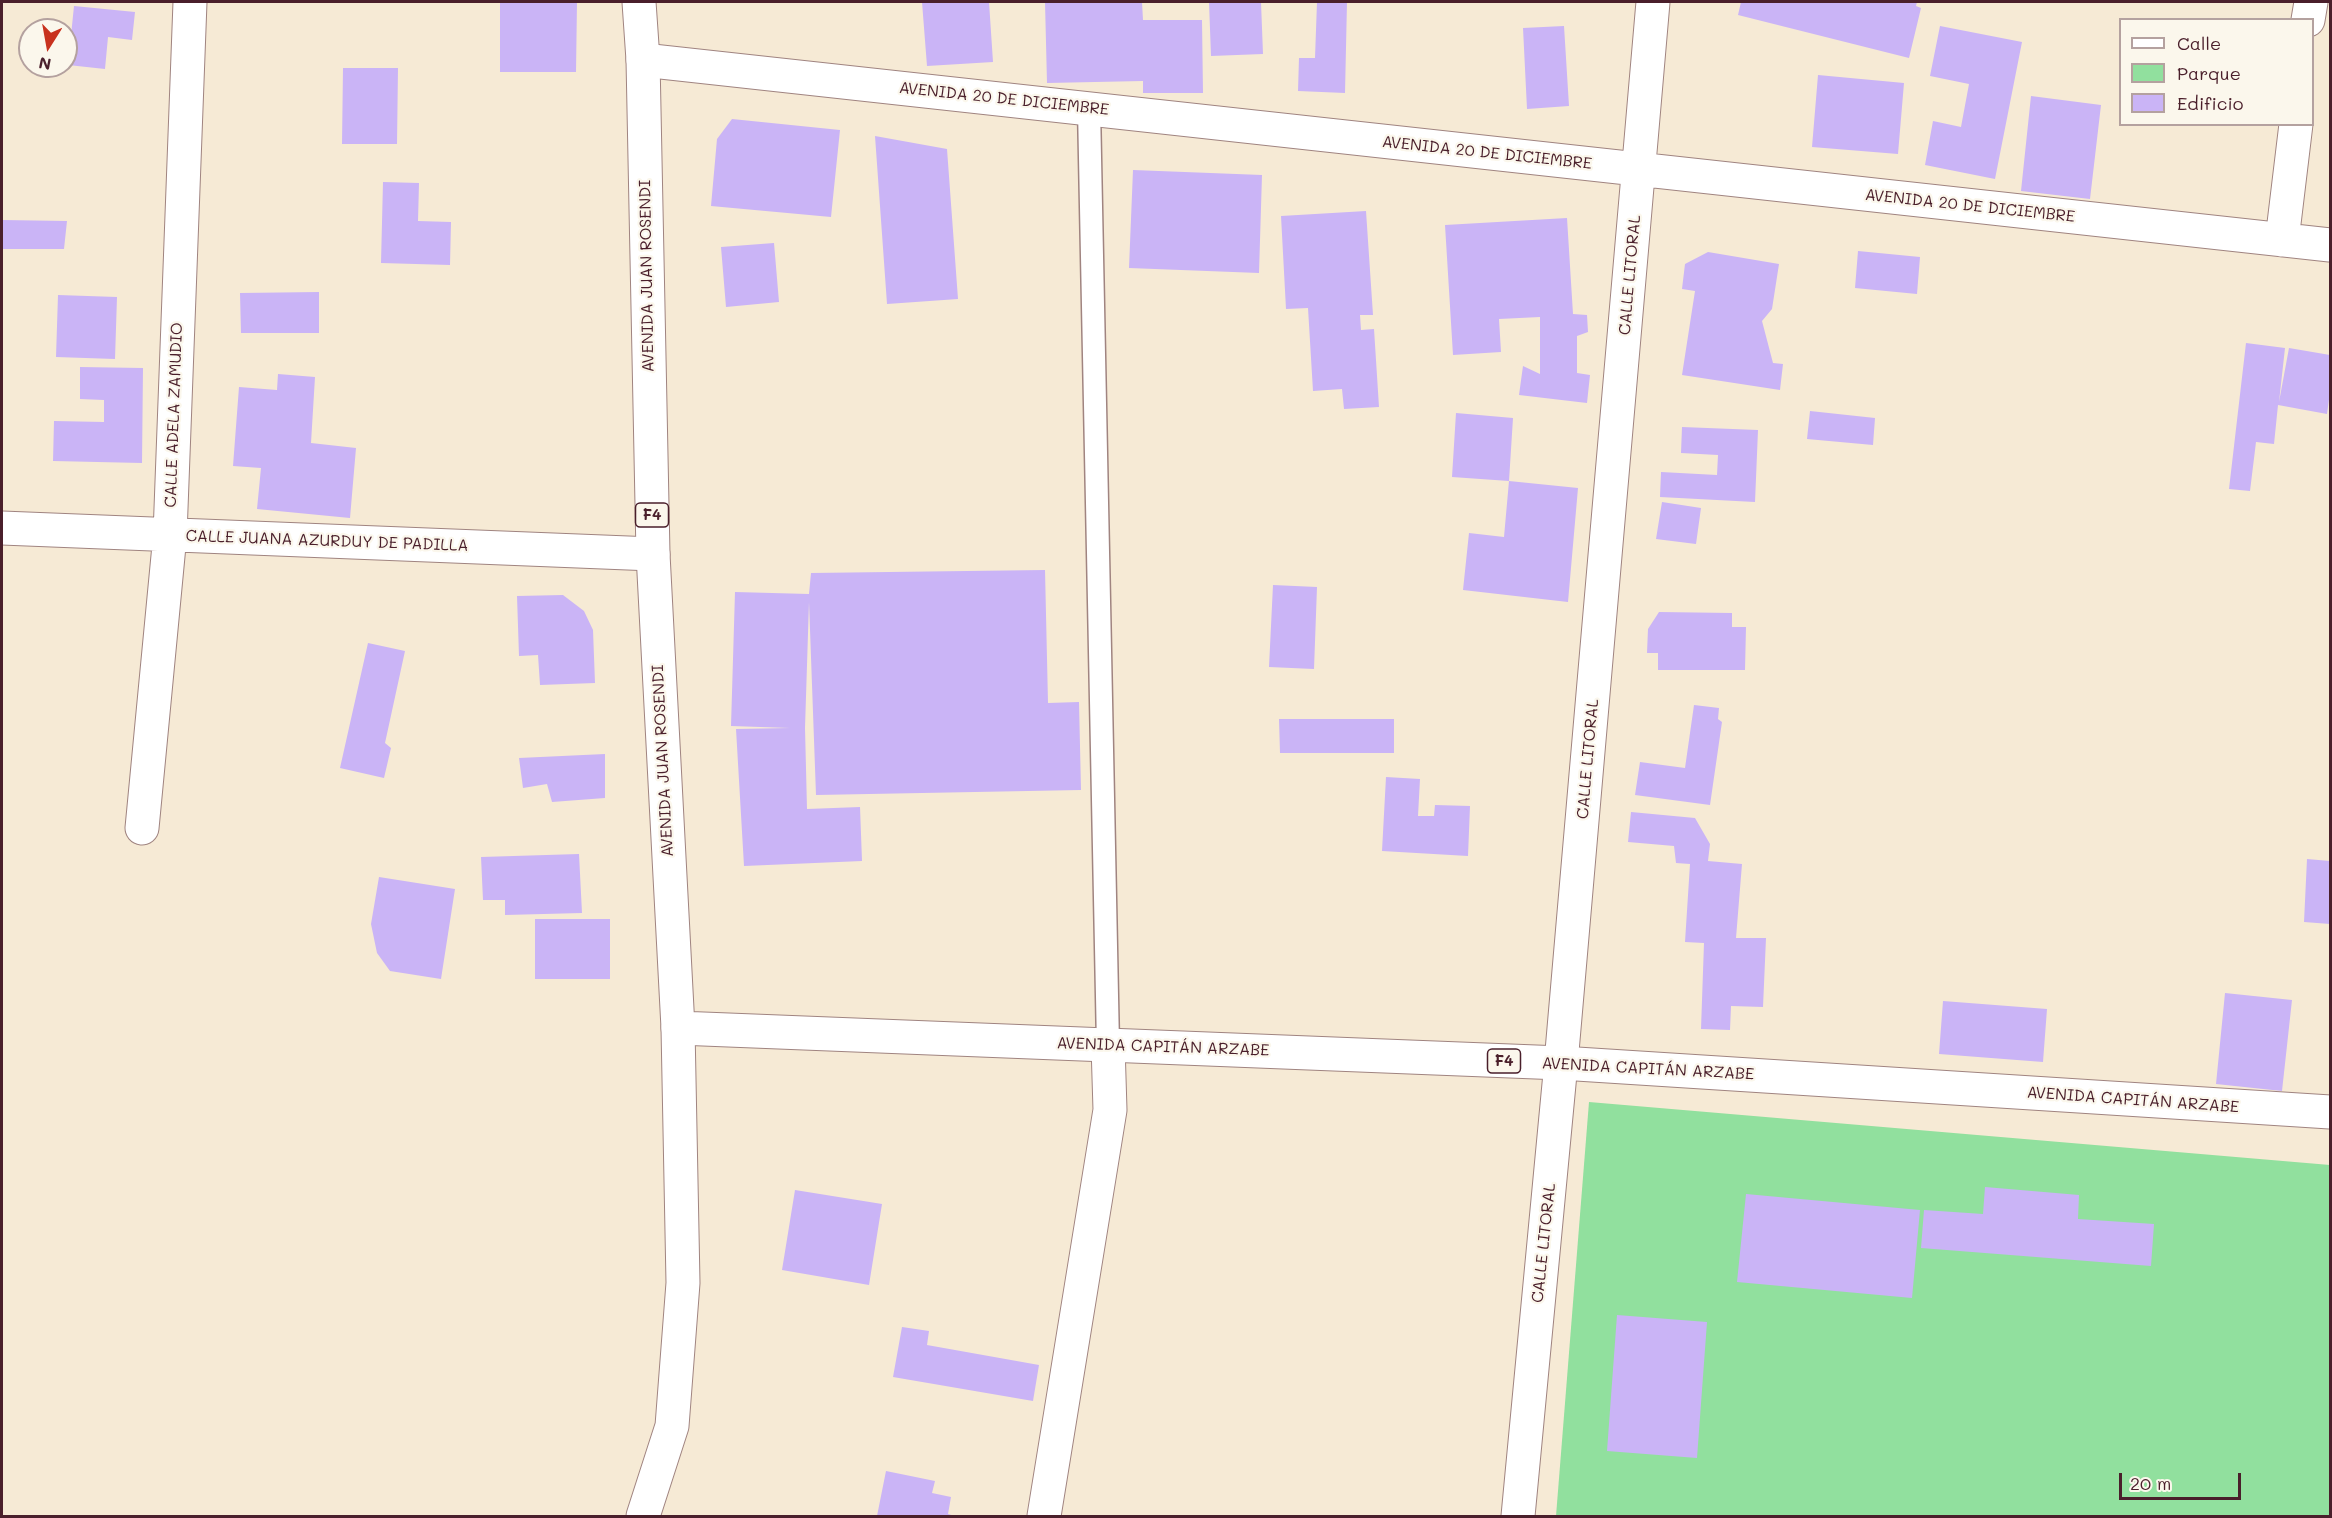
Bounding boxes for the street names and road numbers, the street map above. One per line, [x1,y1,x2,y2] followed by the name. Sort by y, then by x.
[898,78,1110,120] street label: AVENIDA 20 DE DICIEMBRE
[1381,132,1593,174] street label: AVENIDA 20 DE DICIEMBRE
[636,180,658,372] street label: AVENIDA JUAN ROSENDI
[1864,185,2076,227] street label: AVENIDA 20 DE DICIEMBRE
[1615,214,1645,336] street label: CALLE LITORAL
[161,322,187,508] street label: CALLE ADELA ZAMUDIO
[636,503,668,527] road number: F4
[185,526,469,556] street label: CALLE JUANA AZURDUY DE PADILLA
[648,664,678,858] street label: AVENIDA JUAN ROSENDI
[1573,698,1603,820] street label: CALLE LITORAL
[1056,1034,1270,1060] street label: AVENIDA CAPITÁN ARZABE
[1488,1049,1520,1073] road number: F4
[1541,1054,1755,1084] street label: AVENIDA CAPITÁN ARZABE
[2026,1083,2240,1117] street label: AVENIDA CAPITÁN ARZABE
[1528,1182,1560,1304] street label: CALLE LITORAL

